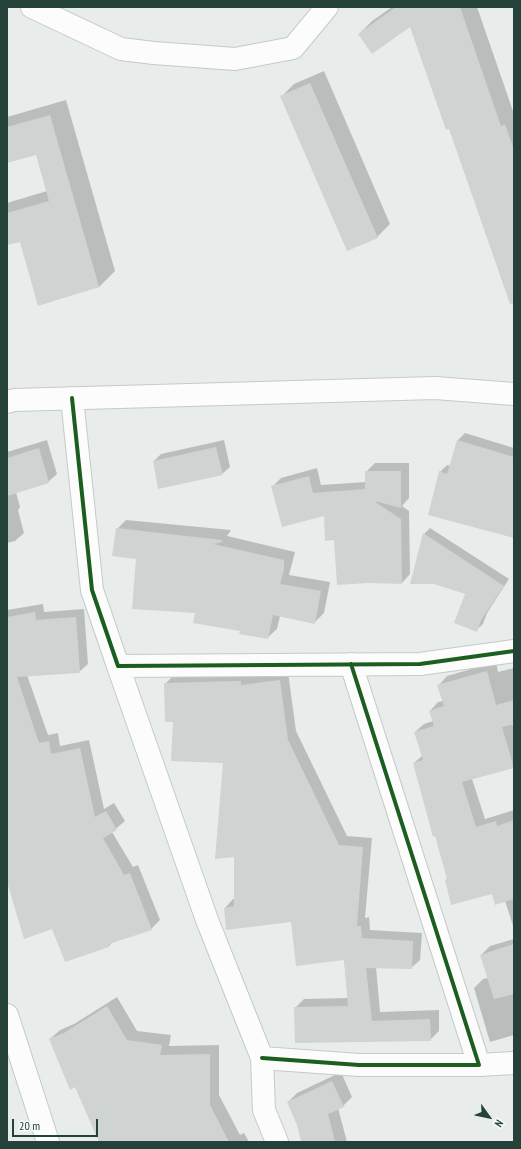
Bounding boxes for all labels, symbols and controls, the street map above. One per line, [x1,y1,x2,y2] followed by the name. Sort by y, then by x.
[469,1097,509,1137] north arrow
[14,1111,100,1137] scale bar
[492,1117,507,1130] text: N
[19,1118,40,1133] text: 20 m

